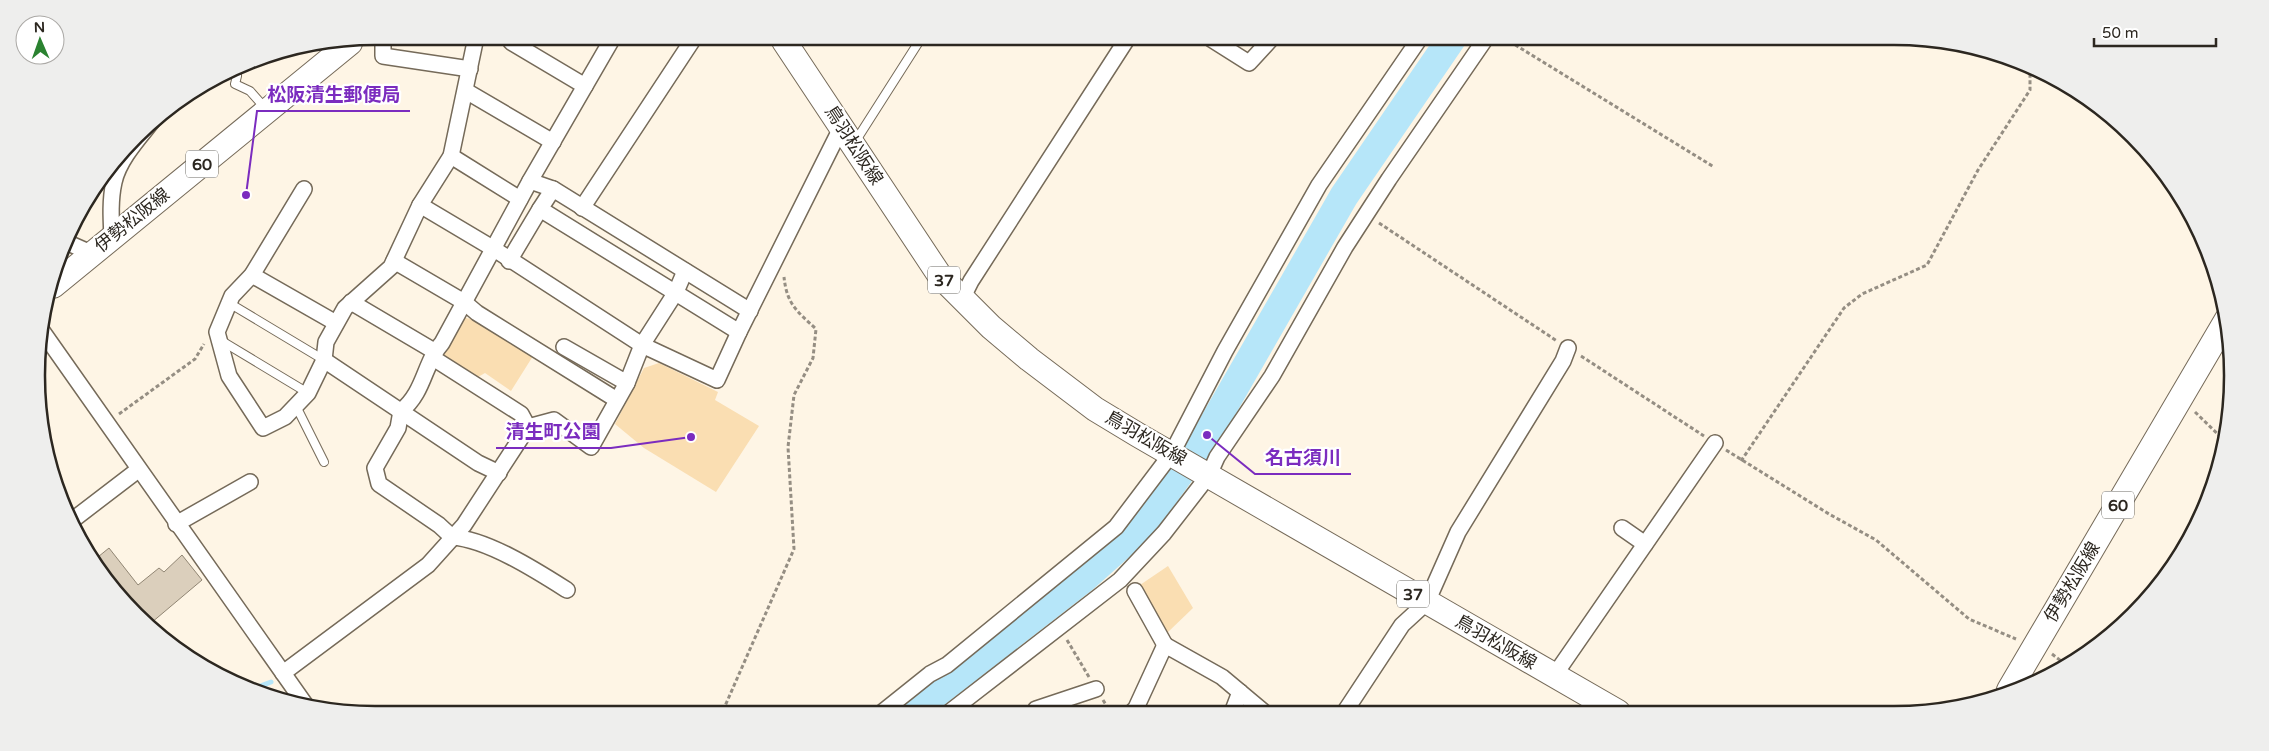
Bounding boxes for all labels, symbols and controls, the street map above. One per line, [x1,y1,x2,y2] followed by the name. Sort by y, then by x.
[15,15,65,65] north arrow
[2094,15,2216,47] scale bar
[34,19,45,36] text: N
[2102,24,2139,42] text: 50 m
[257,77,410,111] callout: 松阪清生郵便局
[267,84,401,106] text: 松阪清生郵便局
[820,101,888,189] street label: 鳥羽松阪線
[186,150,218,178] road number: 60
[90,183,174,257] street label: 伊勢松阪線
[928,266,960,294] road number: 37
[1102,406,1190,470] street label: 鳥羽松阪線
[496,414,611,448] callout: 清生町公園
[505,421,601,443] text: 清生町公園
[1255,440,1351,474] callout: 名古須川
[1265,447,1341,469] text: 名古須川
[2102,492,2134,518] road number: 60
[2039,538,2105,626] street label: 伊勢松阪線
[1397,580,1429,608] road number: 37
[1452,610,1540,674] street label: 鳥羽松阪線

